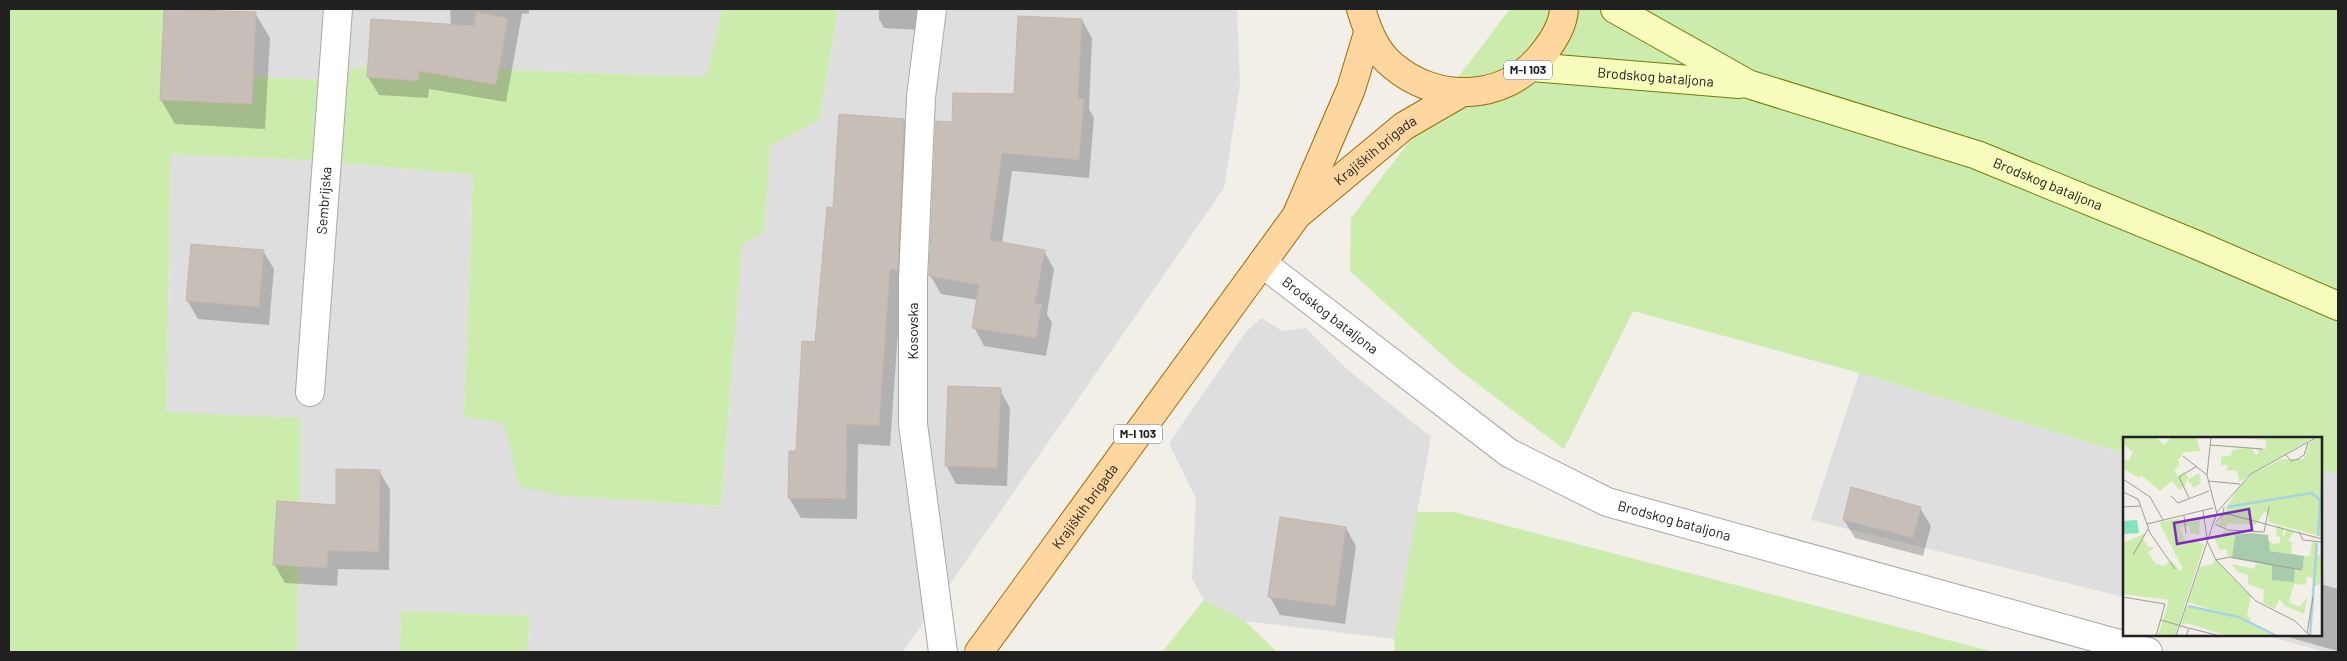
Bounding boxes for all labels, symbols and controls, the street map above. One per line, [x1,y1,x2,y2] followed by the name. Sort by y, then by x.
[1504,60,1552,80] road number: M-I 103
[1597,63,1714,90] street label: Brodskog bataljona
[1330,112,1419,189] street label: Krajiških brigada
[1991,154,2105,213] street label: Brodskog bataljona
[313,166,334,235] street label: Sembrijska
[1279,273,1382,357] street label: Brodskog bataljona
[904,302,921,360] street label: Kosovska
[1114,424,1162,444] road number: M-I 103
[2123,437,2322,636] inset map
[1048,460,1121,552] street label: Krajiških brigada
[1616,496,1733,544] street label: Brodskog bataljona

